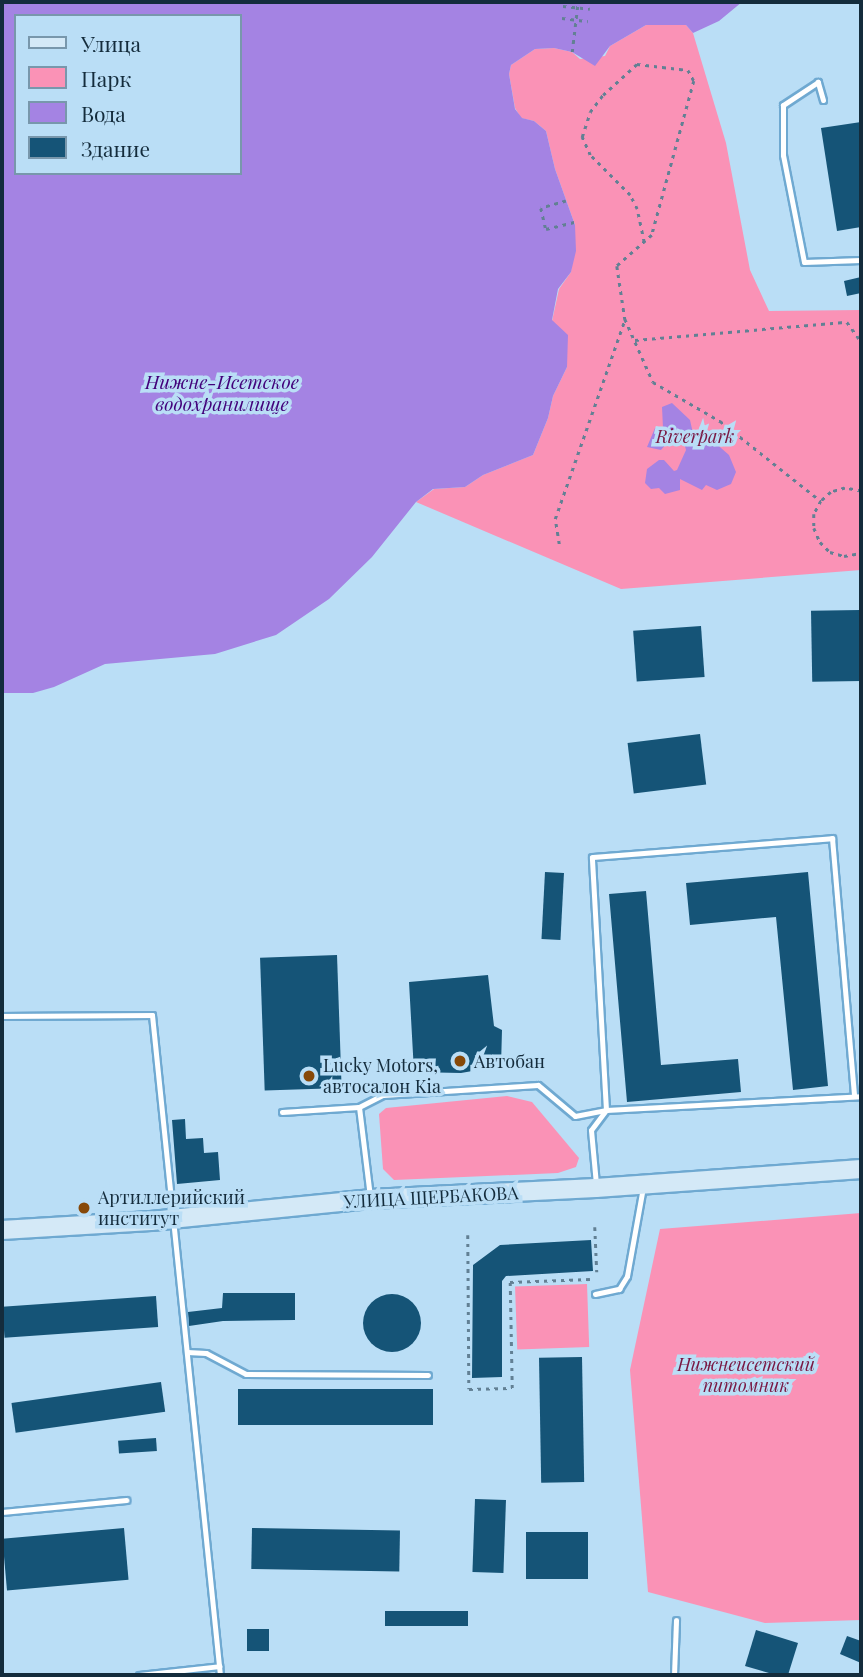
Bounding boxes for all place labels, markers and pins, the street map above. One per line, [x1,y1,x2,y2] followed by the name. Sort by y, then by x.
[474,1050,545,1072] place label: Автобан
[452,1053,468,1069] marker: Автобан
[323,1055,441,1098] place label: Lucky Motors, автосалон Kia
[301,1068,317,1084] marker: Lucky Motors, автосалон Kia
[98,1187,245,1230] place label: Артиллерийский институт
[76,1200,92,1216] marker: Артиллерийский институт

